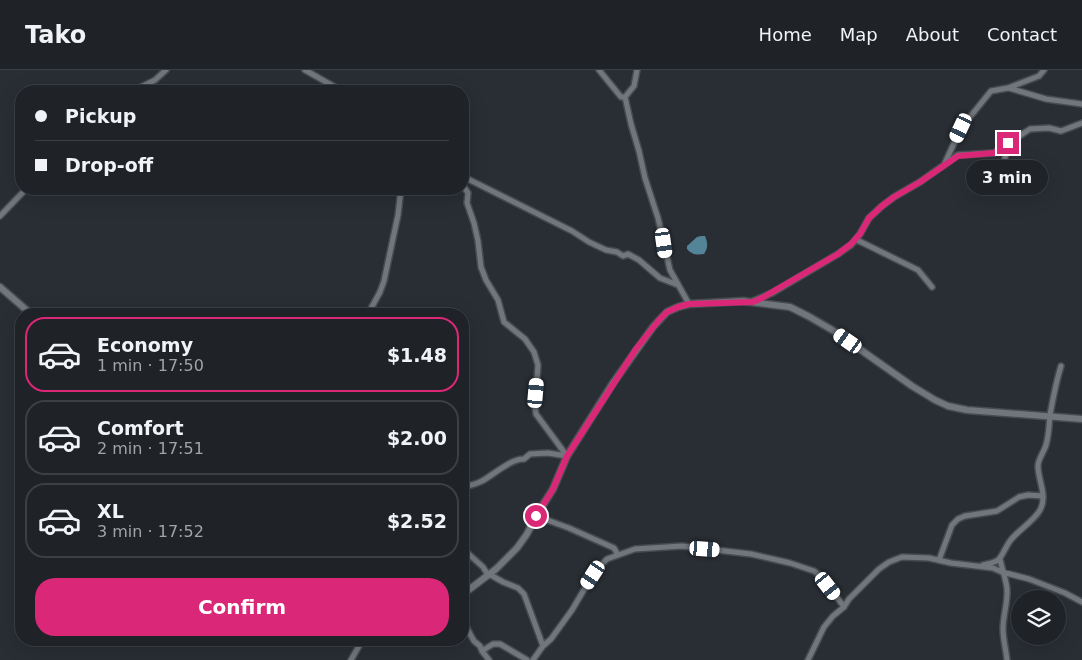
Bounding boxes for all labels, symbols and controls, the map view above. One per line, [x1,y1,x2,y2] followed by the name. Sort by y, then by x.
[25,21,86,49] text: Tako
[759,24,812,45] text: Home
[840,24,878,45] text: Map
[906,24,959,45] text: About
[987,24,1057,45] text: Contact
[65,105,136,127] text: Pickup
[947,111,974,145] car
[997,132,1019,154] route end
[65,154,153,176] text: Drop-off
[967,160,1049,196] callout: 3 min
[982,168,1032,187] text: 3 min
[654,227,673,259] car
[831,326,864,356] car
[37,332,82,377] icon: car
[97,334,193,356] text: Economy
[387,344,447,366] text: $1.48
[97,356,204,375] text: 1 min · 17:50
[527,377,544,409] car
[37,415,82,460] icon: car
[97,417,184,439] text: Comfort
[387,427,447,449] text: $2.00
[97,439,204,458] text: 2 min · 17:51
[37,498,82,543] icon: car
[97,500,124,522] text: XL
[525,505,547,527] route start
[387,510,447,532] text: $2.52
[97,522,204,541] text: 3 min · 17:52
[689,540,720,558] car
[578,558,607,592] car
[812,570,843,602] car
[35,578,449,636] button: Confirm
[1011,590,1066,645] map controls
[1011,590,1066,645] button: layers

